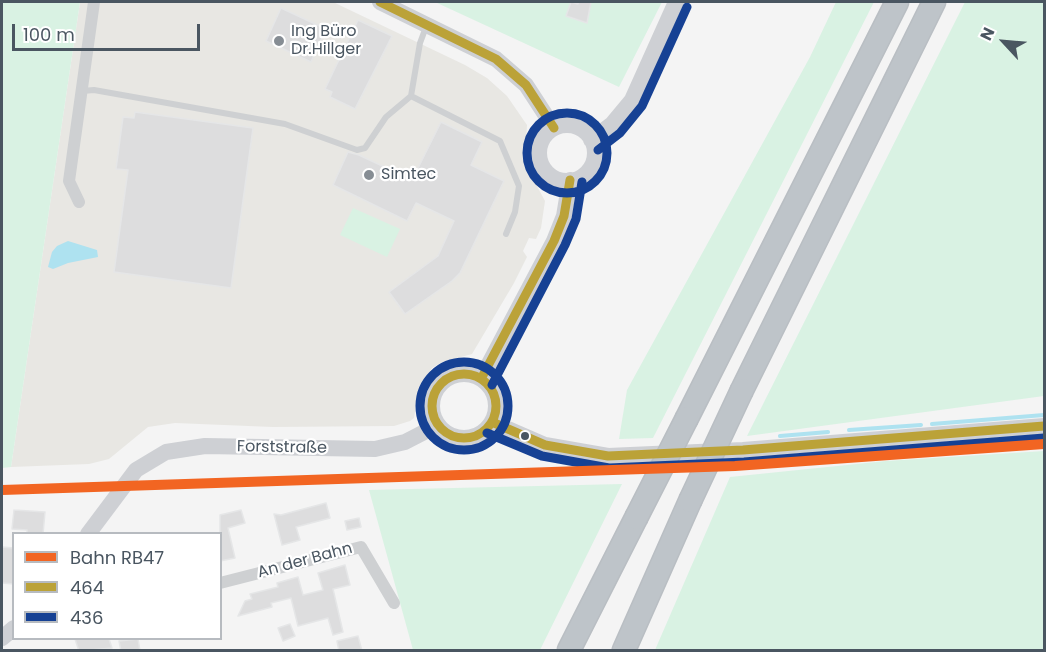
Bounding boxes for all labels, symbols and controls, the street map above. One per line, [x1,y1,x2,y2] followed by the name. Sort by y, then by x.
[15,12,202,50] scale bar
[974,12,1034,72] north arrow
[23,22,75,47] text: 100 m
[291,22,361,60] place label: Ing Büro Dr.Hillger
[974,23,1000,44] text: N
[272,34,286,48] marker: Ing Büro Dr.Hillger
[381,165,436,185] place label: Simtec
[362,168,376,182] marker: Simtec
[519,430,531,442] unlabelled marker
[237,438,327,458] street label: Forststraße
[12,532,222,640] legend
[255,539,355,583] street label: An der Bahn
[70,545,164,570] text: Bahn RB47
[70,575,104,600] text: 464
[70,605,103,630] text: 436

